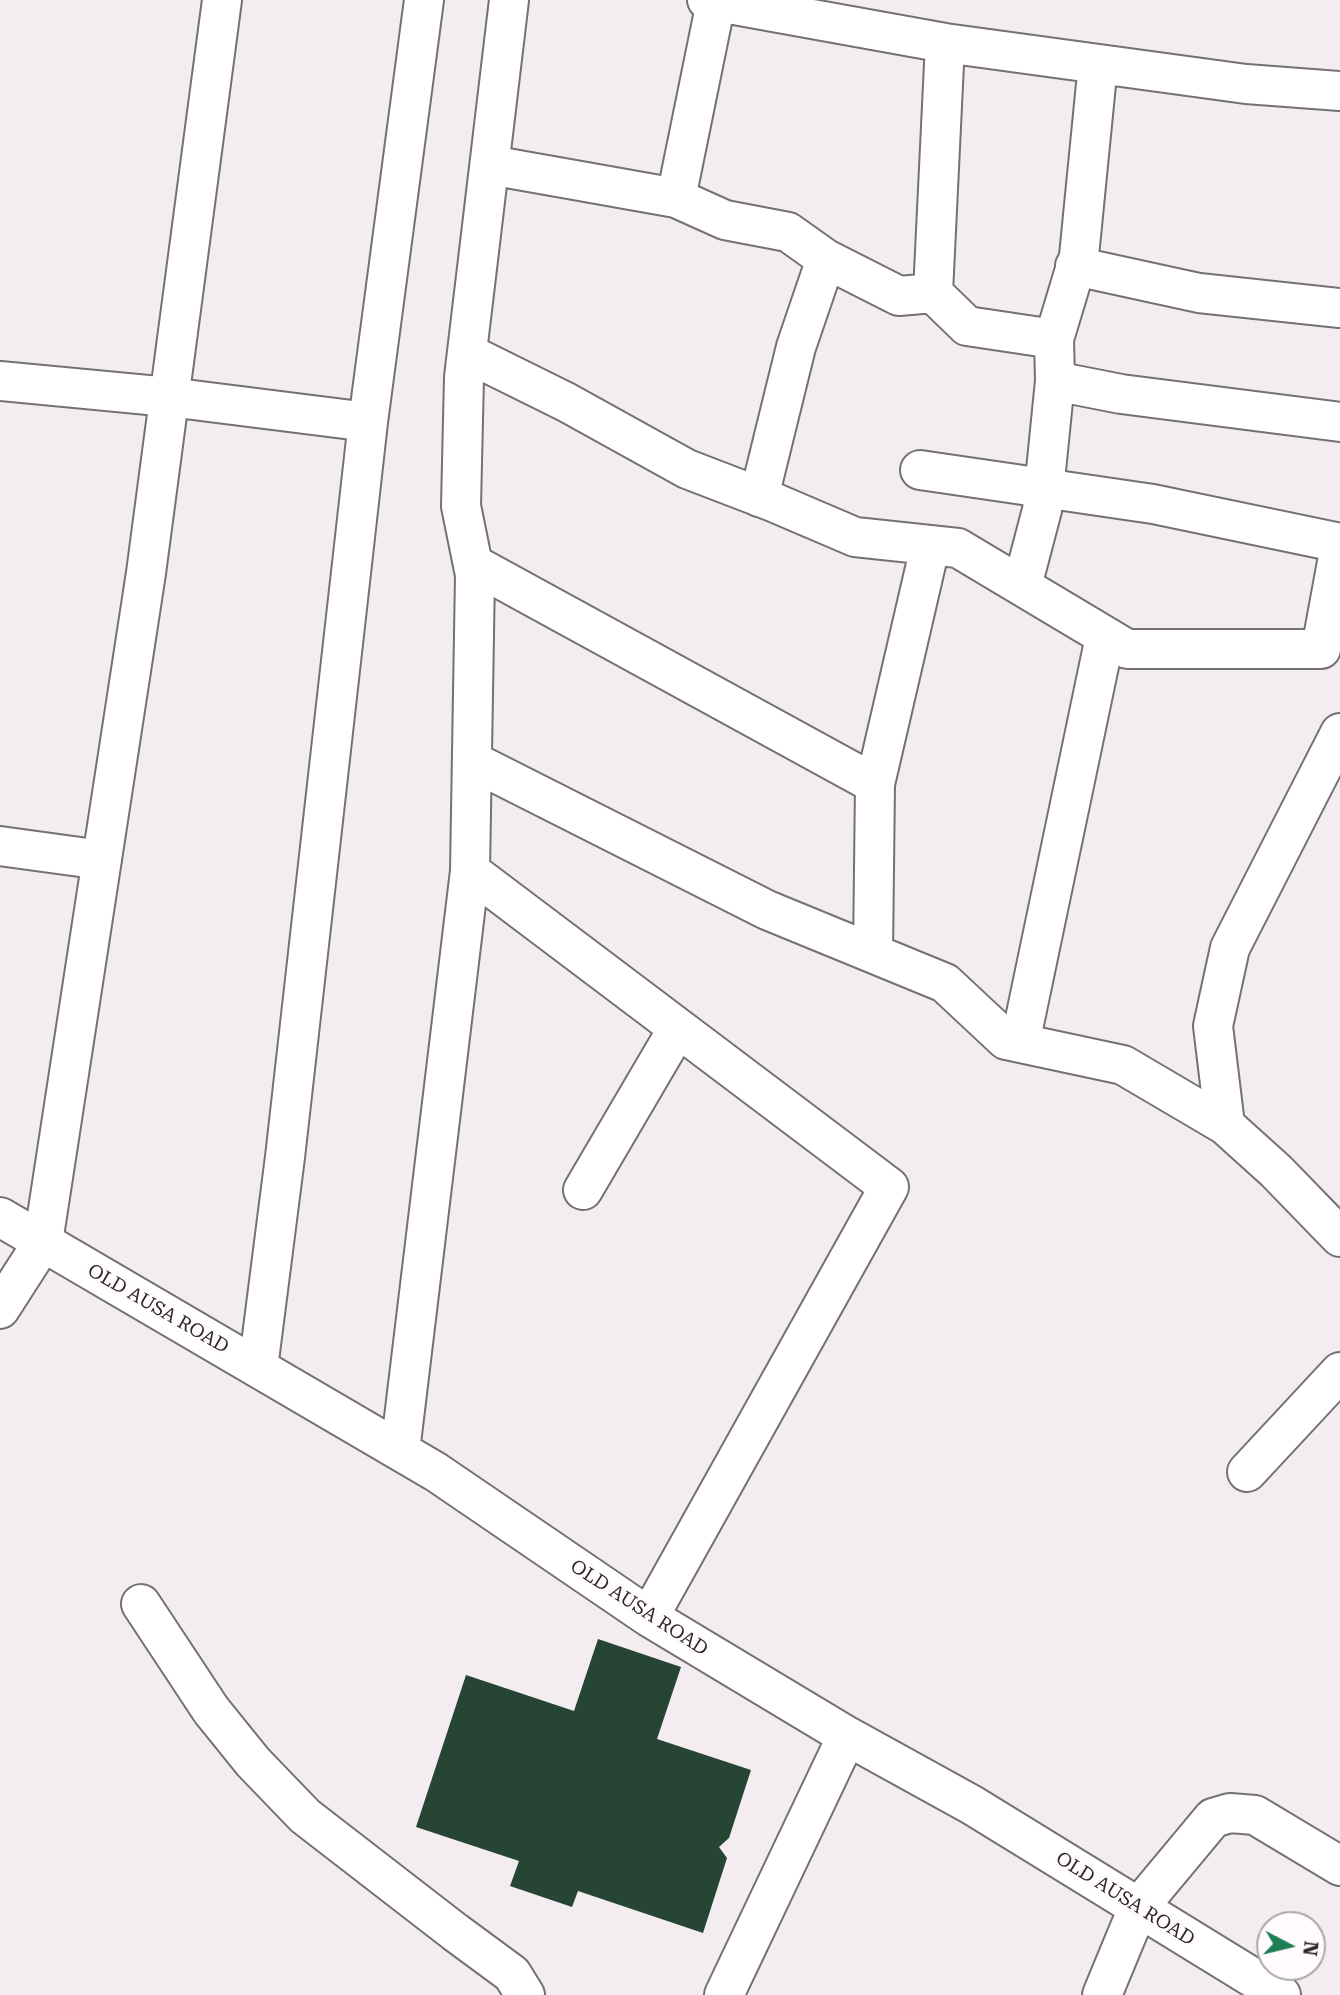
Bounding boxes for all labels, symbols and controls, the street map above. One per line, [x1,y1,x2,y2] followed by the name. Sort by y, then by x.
[83,1259,233,1359] street label: OLD AUSA ROAD
[566,1555,712,1661] street label: OLD AUSA ROAD
[1051,1847,1199,1951] street label: OLD AUSA ROAD
[1256,1911,1326,1981] north arrow
[1298,1940,1323,1957] text: N

